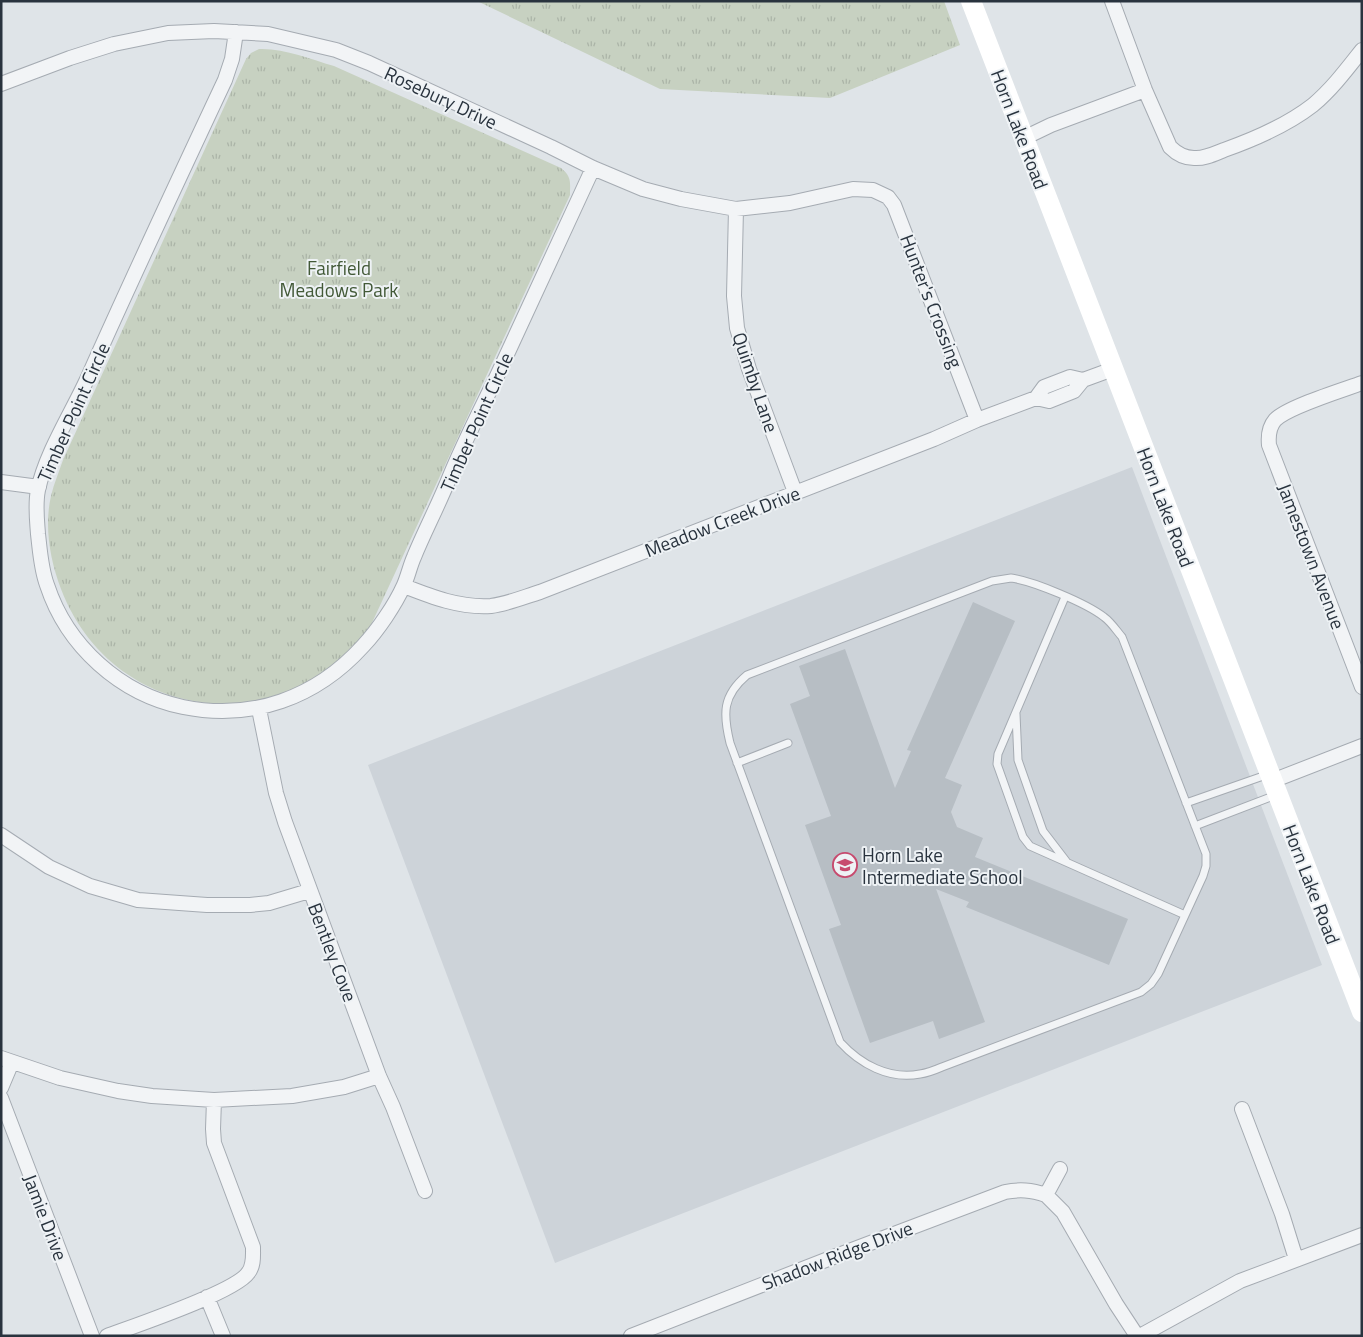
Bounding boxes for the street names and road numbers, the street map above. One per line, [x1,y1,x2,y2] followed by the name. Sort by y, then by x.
[380,58,502,136] street label: Rosebury Drive
[984,65,1056,193] street label: Horn Lake Road
[893,230,971,372] street label: Hunter's Crossing
[725,328,787,436] street label: Quimby Lane
[29,338,117,486] street label: Timber Point Circle
[432,348,520,496] street label: Timber Point Circle
[1130,443,1202,571] street label: Horn Lake Road
[640,478,804,564] street label: Meadow Creek Drive
[1271,479,1353,633] street label: Jamestown Avenue
[1276,820,1348,948] street label: Horn Lake Road
[301,898,365,1006] street label: Bentley Cove
[16,1170,76,1264] street label: Jamie Drive
[757,1213,917,1297] street label: Shadow Ridge Drive

